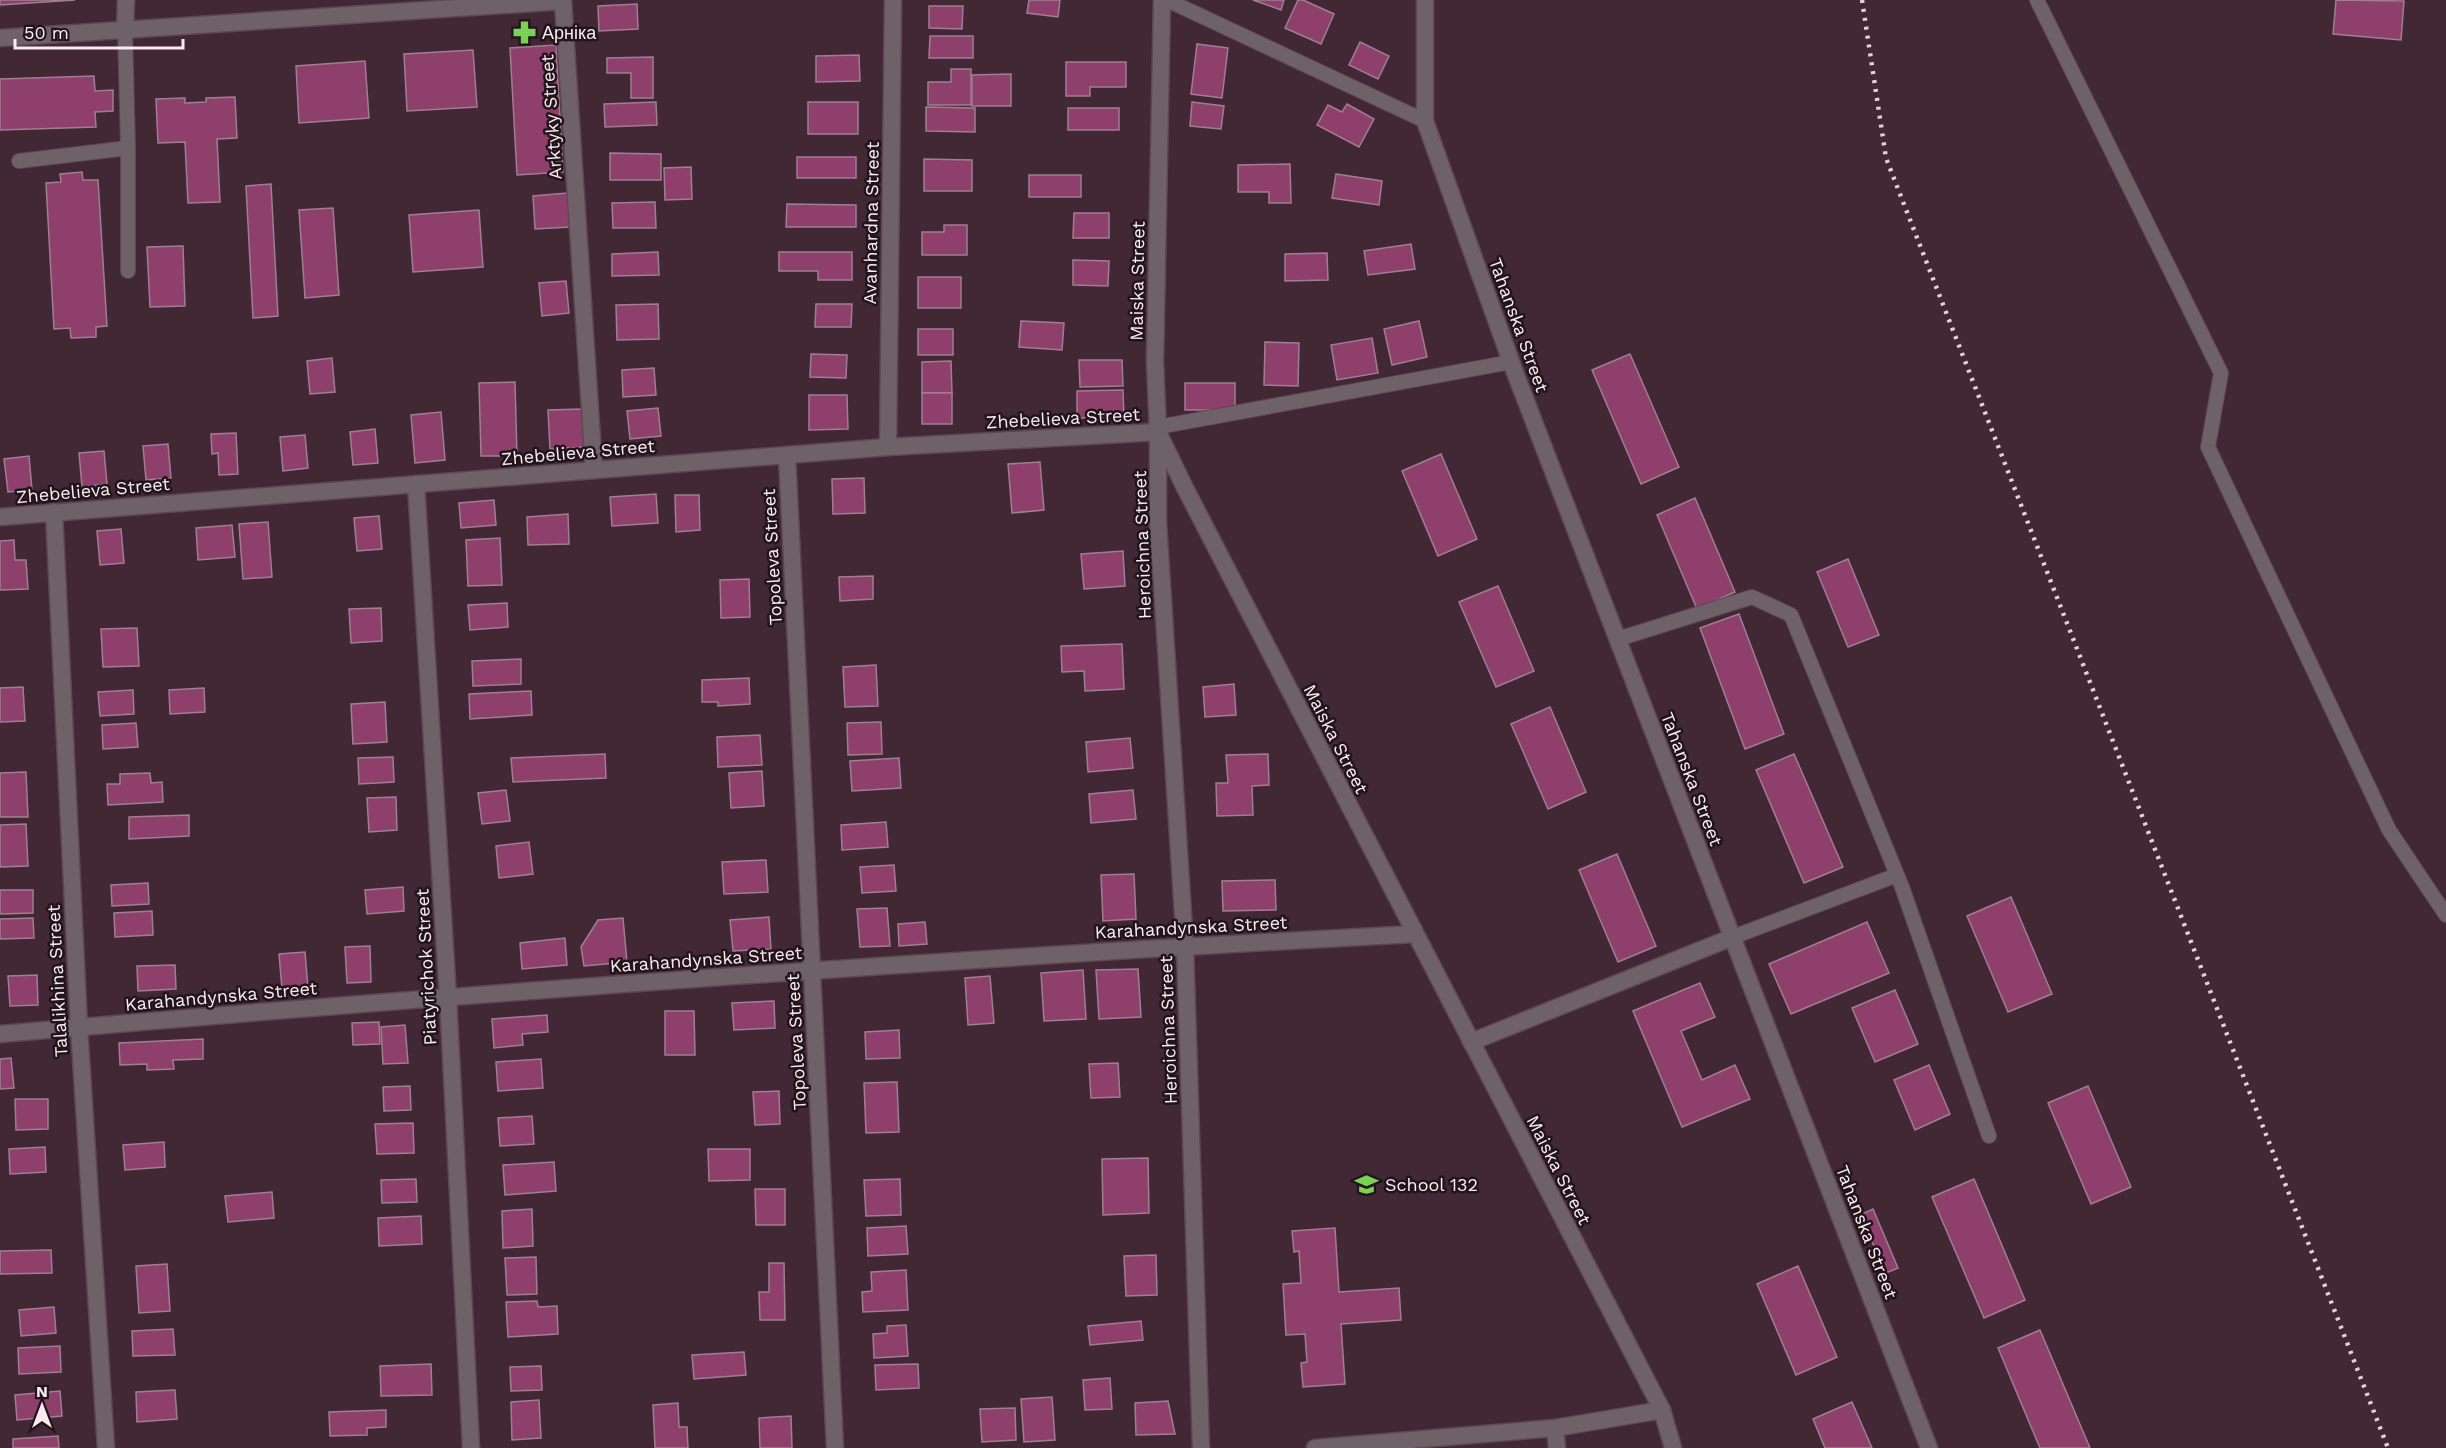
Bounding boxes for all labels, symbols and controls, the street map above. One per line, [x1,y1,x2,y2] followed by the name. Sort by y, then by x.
[15,12,183,50] scale bar
[511,19,537,45] pharmacy icon: Арніка
[24,22,69,43] text: 50 m
[542,22,597,43] place label: Арніка
[536,53,566,180] street label: Arktyky Street
[859,141,883,304] street label: Avanhardna Street
[1125,220,1149,341] street label: Maiska Street
[1485,255,1553,395] street label: Tahanska Street
[985,403,1141,433] street label: Zhebelieva Street
[500,435,656,469] street label: Zhebelieva Street
[1129,470,1155,620] street label: Heroichna Street
[15,473,171,507] street label: Zhebelieva Street
[758,488,786,626] street label: Topoleva Street
[1299,681,1373,798] street label: Maiska Street
[1657,709,1727,849] street label: Tahanska Street
[411,888,441,1046] street label: Piatyrichok Street
[42,904,71,1058] street label: Talalikhina Street
[1094,911,1288,943] street label: Karahandynska Street
[609,942,803,976] street label: Karahandynska Street
[1155,955,1181,1105] street label: Heroichna Street
[782,973,810,1111] street label: Topoleva Street
[124,977,318,1015] street label: Karahandynska Street
[1522,1112,1596,1229] street label: Maiska Street
[1832,1162,1902,1302] street label: Tahanska Street
[1354,1171,1380,1197] school or university icon: School 132
[1385,1174,1478,1195] place label: School 132
[12,1376,72,1436] north arrow
[36,1382,48,1401] text: N

